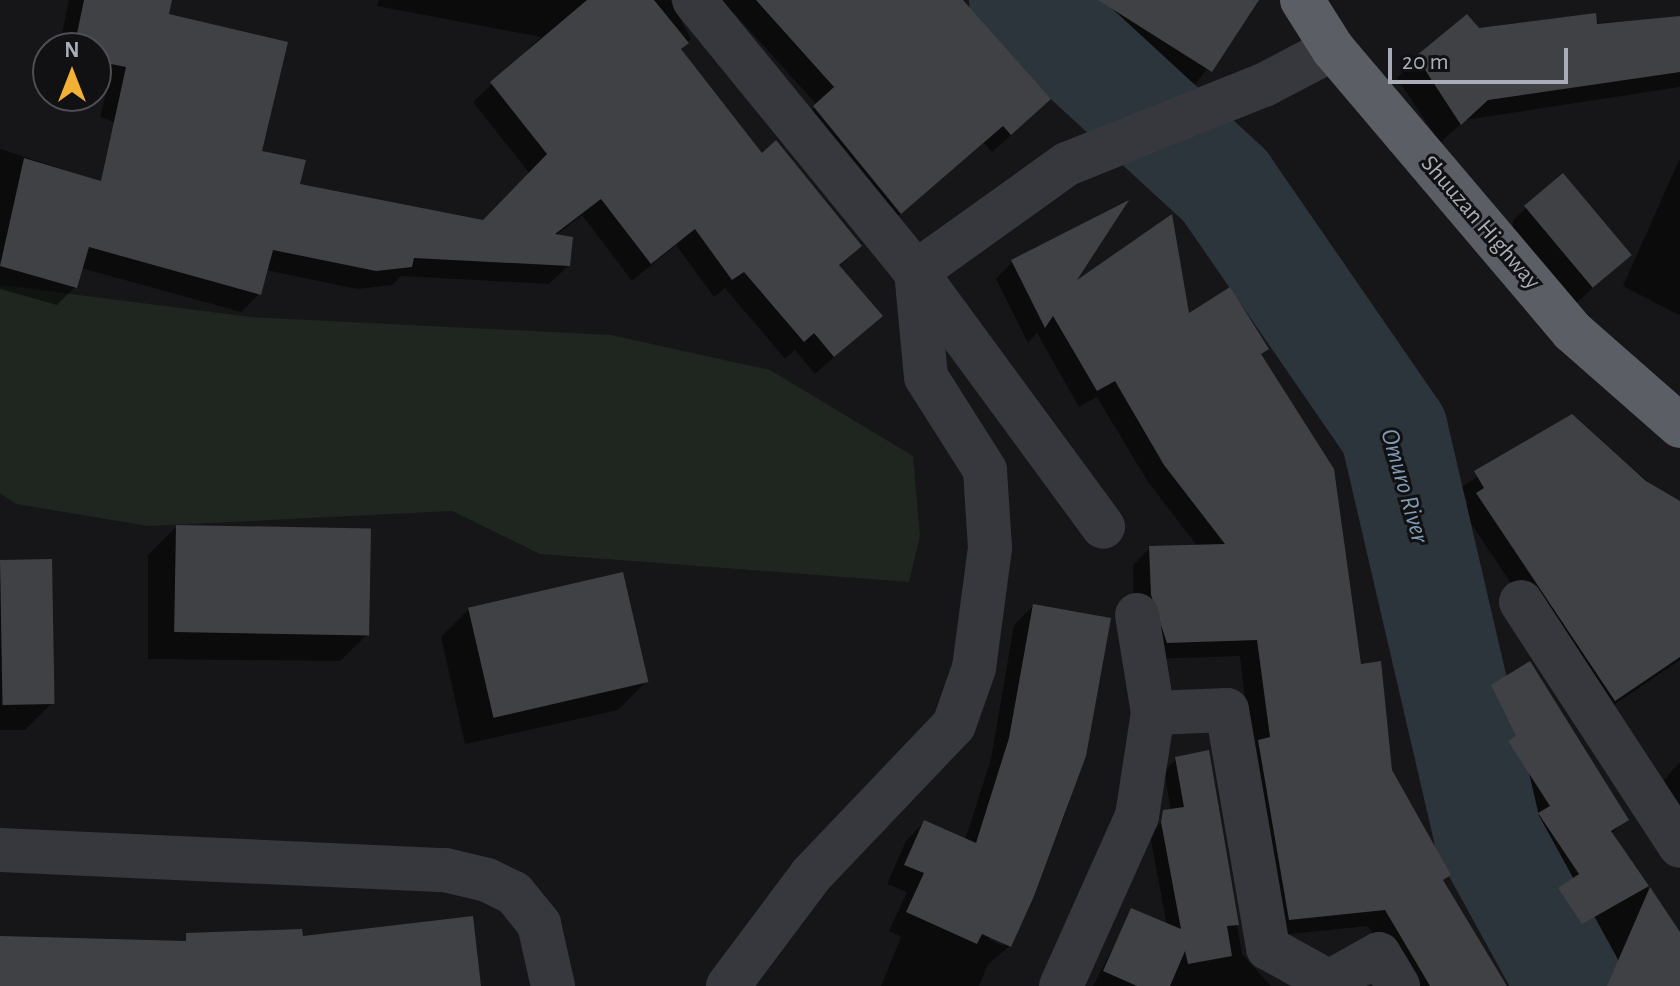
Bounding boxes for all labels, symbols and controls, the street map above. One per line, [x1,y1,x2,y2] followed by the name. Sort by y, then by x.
[32,32,112,112] north arrow
[1392,32,1572,82] scale bar
[64,39,80,61] text: N
[1402,50,1449,74] text: 20 m
[1414,150,1546,296] street label: Shuuzan Highway
[1373,425,1435,547] water label: Omuro River

